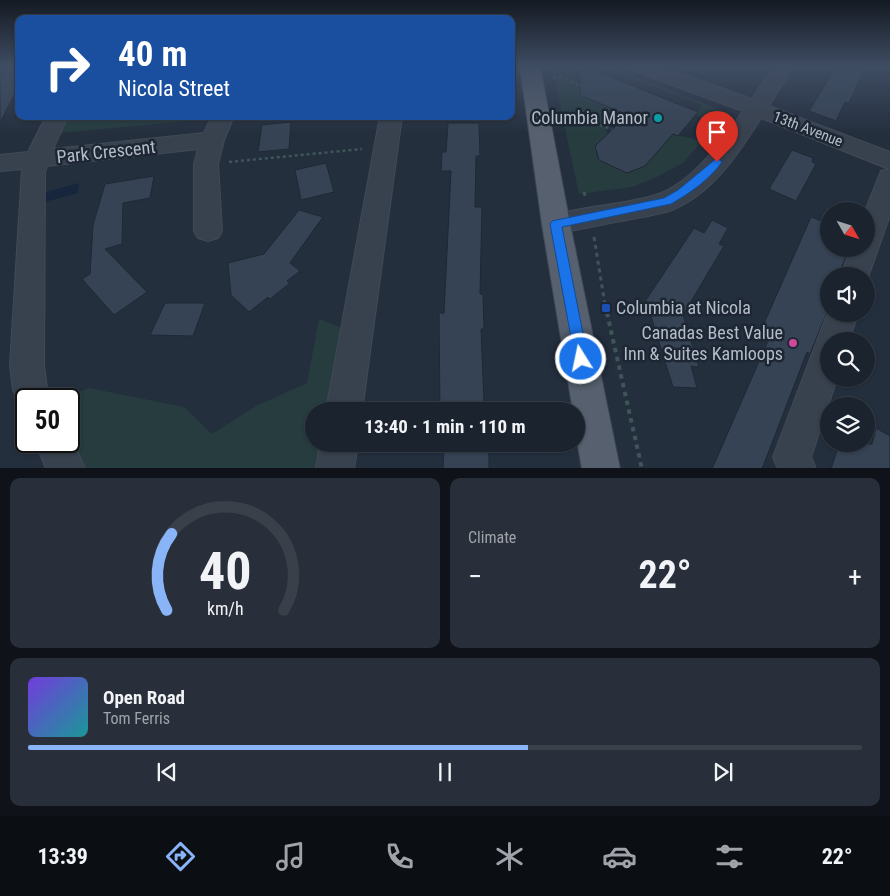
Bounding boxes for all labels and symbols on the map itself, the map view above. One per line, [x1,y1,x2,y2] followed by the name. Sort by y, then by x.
[531,107,649,128] place label: Columbia Manor
[771,107,845,151] street label: 13th Avenue
[696,111,738,162] pin
[652,112,664,124] marker: Columbia Manor
[56,136,156,167] street label: Park Crescent
[820,202,875,258] north arrow
[616,297,751,318] place label: Columbia at Nicola
[600,302,612,314] marker: Columbia at Nicola
[623,322,783,364] place label: Canadas Best Value Inn & Suites Kamloops
[554,332,606,384] position arrow
[787,337,799,349] marker: Canadas Best Value Inn & Suites Kamloops
[15,388,80,453] speed limit sign: 50

